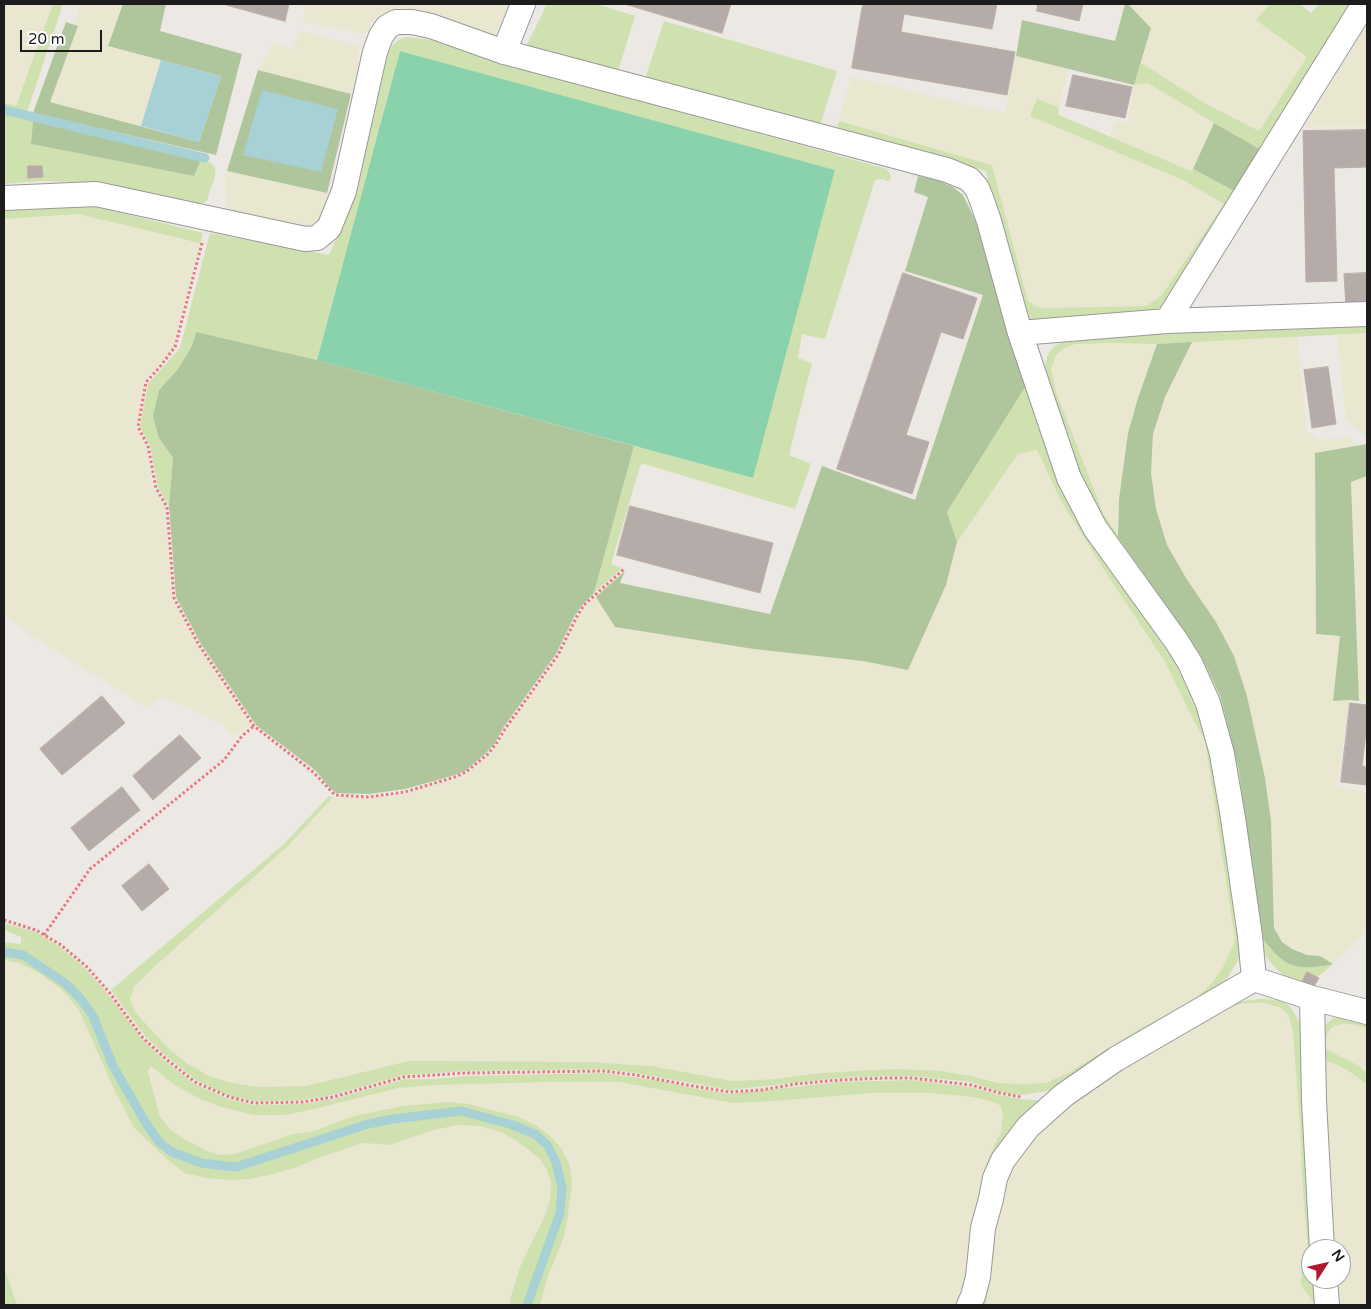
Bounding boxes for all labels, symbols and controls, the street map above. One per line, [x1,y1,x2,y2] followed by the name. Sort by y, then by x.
[22,20,105,52] scale bar
[28,30,65,48] text: 20 m
[1301,1239,1351,1289] north arrow
[1328,1246,1348,1265] text: N

